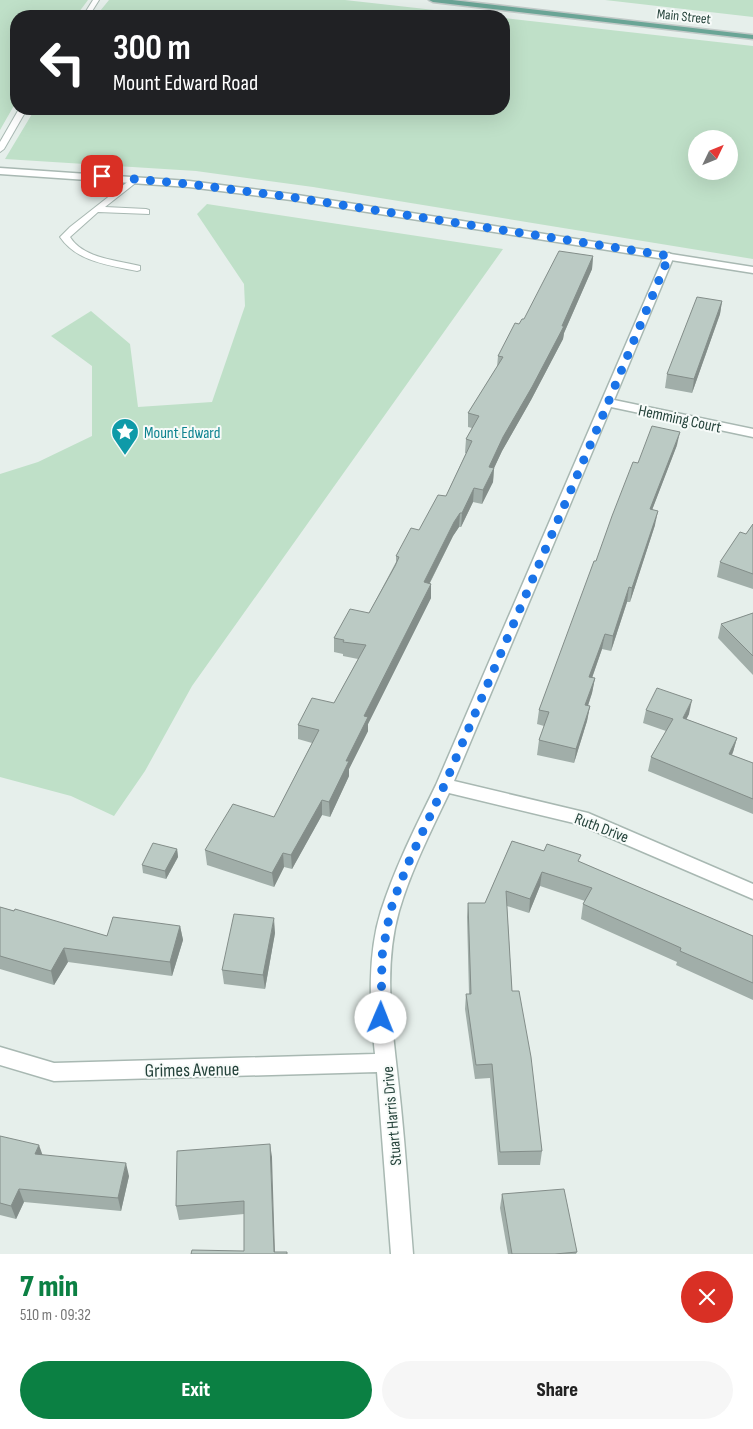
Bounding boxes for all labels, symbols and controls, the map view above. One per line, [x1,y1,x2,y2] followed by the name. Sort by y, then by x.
[656,5,712,28] street label: Main Street
[113,27,191,70] text: 300 m
[30,30,95,95] icon: left
[113,70,258,97] text: Mount Edward Road
[688,130,738,180] north arrow
[688,130,738,180] map controls
[81,155,123,197] pin
[88,162,116,190] icon: arrive
[636,401,723,438] street label: Hemming Court
[110,417,140,456] place icon: Mount Edward
[144,424,220,443] place label: Mount Edward
[572,809,631,847] street label: Ruth Drive
[354,991,406,1043] position arrow
[145,1058,240,1083] street label: Grimes Avenue
[379,1065,406,1166] street label: Stuart Harris Drive
[20,1269,78,1305] text: 7 min
[681,1271,733,1323] button: close
[20,1306,91,1325] text: 510 m · 09:32
[20,1361,372,1419] button: Exit
[382,1361,733,1419] button: Share

